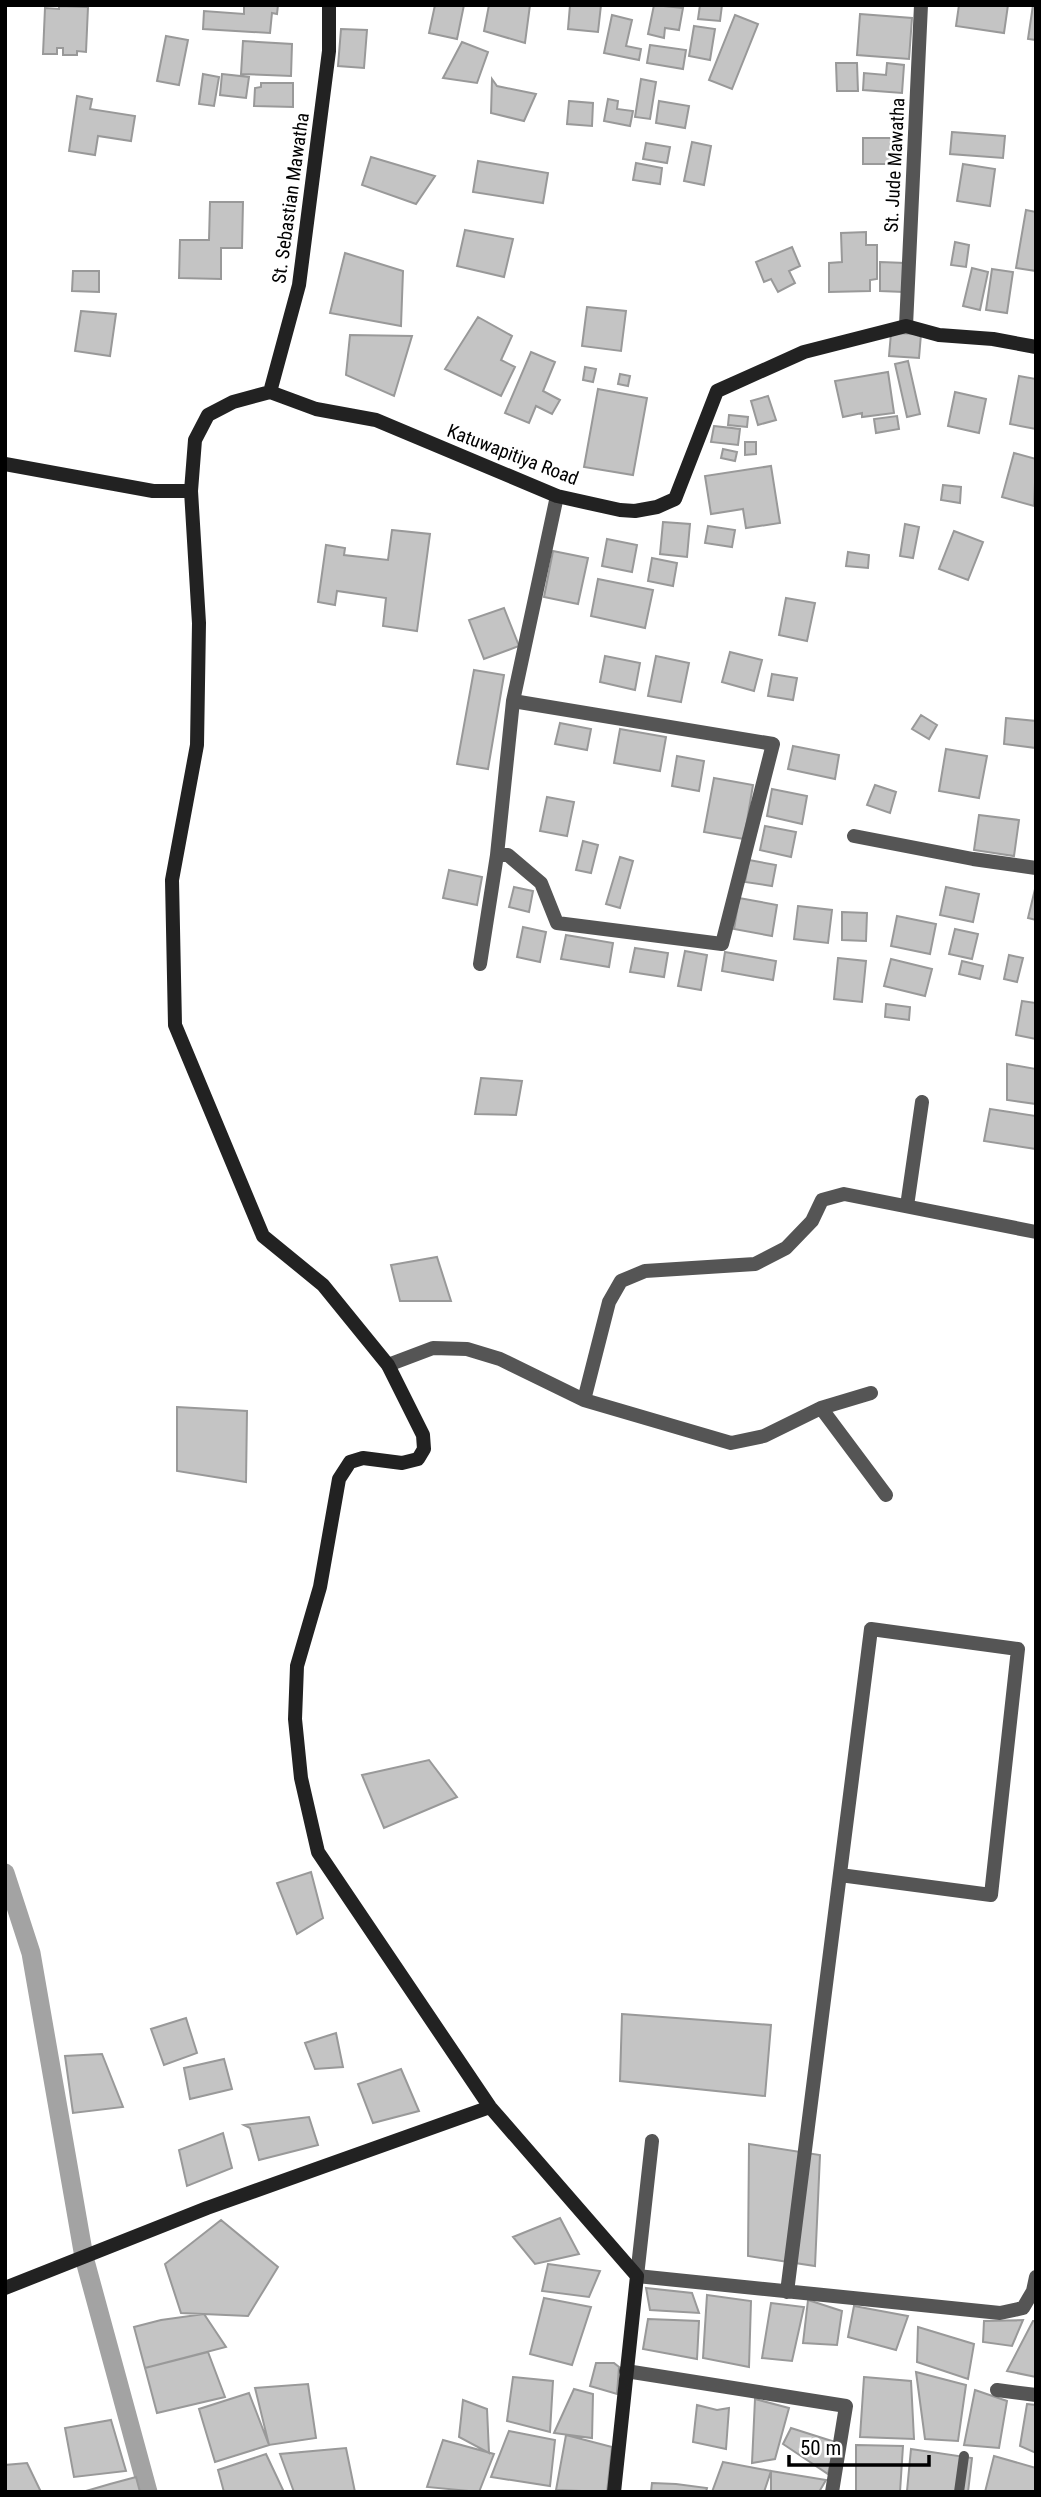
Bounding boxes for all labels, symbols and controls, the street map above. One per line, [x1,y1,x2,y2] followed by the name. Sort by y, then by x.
[879,97,910,233] street label: St. Jude Mawatha
[267,111,314,285] street label: St. Sebastian Mawatha
[444,419,582,490] street label: Katuwapitiya Road
[789,2424,929,2468] scale bar
[800,2436,841,2460] text: 50 m

